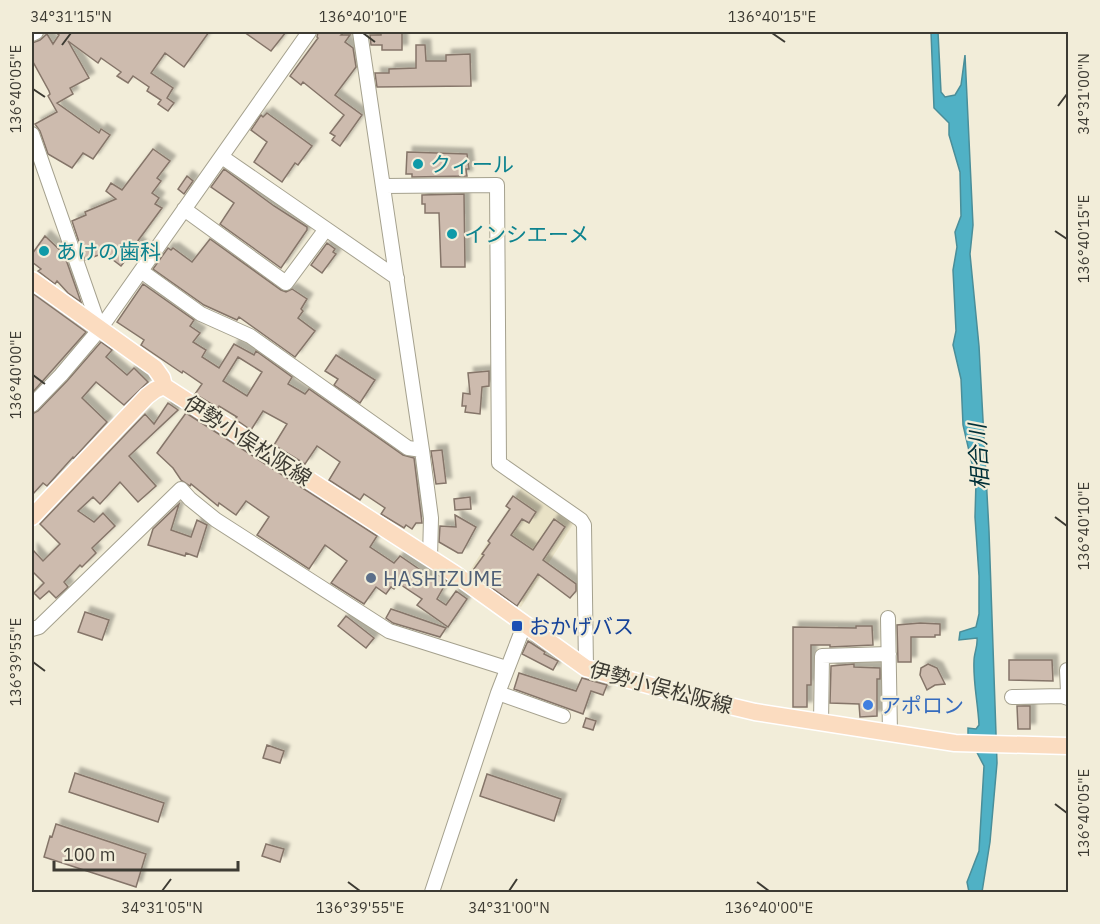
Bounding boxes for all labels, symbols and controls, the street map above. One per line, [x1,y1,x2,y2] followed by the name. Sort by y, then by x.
[30,7,112,26] text: 34°31'15"N
[319,7,407,26] text: 136°40'10"E
[728,7,816,26] text: 136°40'15"E
[6,45,25,133] text: 136°40'05"E
[1074,53,1093,135] text: 34°31'00"N
[430,150,514,178] place label: クィール
[411,157,425,171] marker: クィール
[1074,195,1093,283] text: 136°40'15"E
[464,220,589,248] place label: インシエーメ
[445,227,459,241] marker: インシエーメ
[56,237,161,265] place label: あけの歯科
[37,244,51,258] marker: あけの歯科
[6,331,25,419] text: 136°40'00"E
[179,388,317,492] street label: 伊勢小俣松阪線
[962,421,994,491] water label: 相合川
[1074,482,1093,570] text: 136°40'10"E
[383,564,502,592] place label: HASHIZUME
[364,571,378,585] marker: HASHIZUME
[529,612,634,640] place label: おかげバス
[6,618,25,706] text: 136°39'55"E
[510,619,524,633] marker: おかげバス
[586,654,736,720] street label: 伊勢小俣松阪線
[880,691,964,719] place label: アポロン
[861,698,875,712] marker: アポロン
[1074,769,1093,857] text: 136°40'05"E
[54,834,238,872] scale bar
[63,843,115,866] text: 100 m
[121,898,203,917] text: 34°31'05"N
[316,898,404,917] text: 136°39'55"E
[468,898,550,917] text: 34°31'00"N
[725,898,813,917] text: 136°40'00"E

